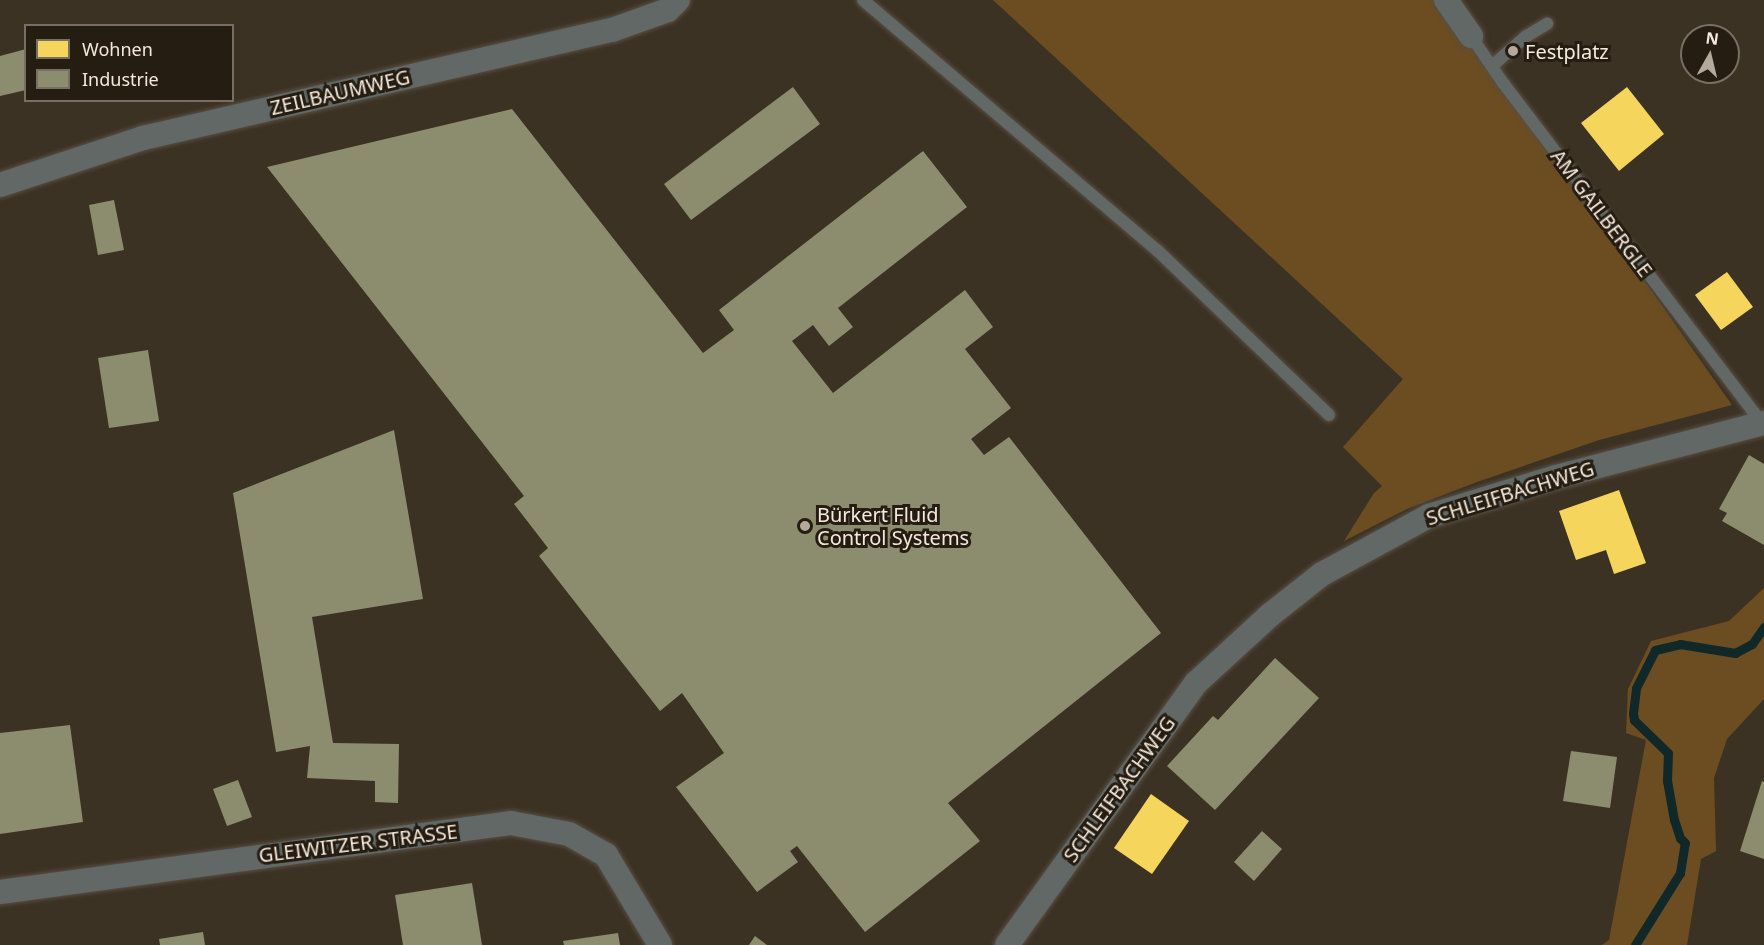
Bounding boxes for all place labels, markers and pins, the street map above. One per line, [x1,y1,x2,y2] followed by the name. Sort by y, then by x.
[1525,39,1609,63] place label: Festplatz
[1506,44,1520,58] marker: Festplatz
[817,502,969,549] place label: Bürkert Fluid Control Systems
[798,519,812,533] marker: Bürkert Fluid Control Systems

